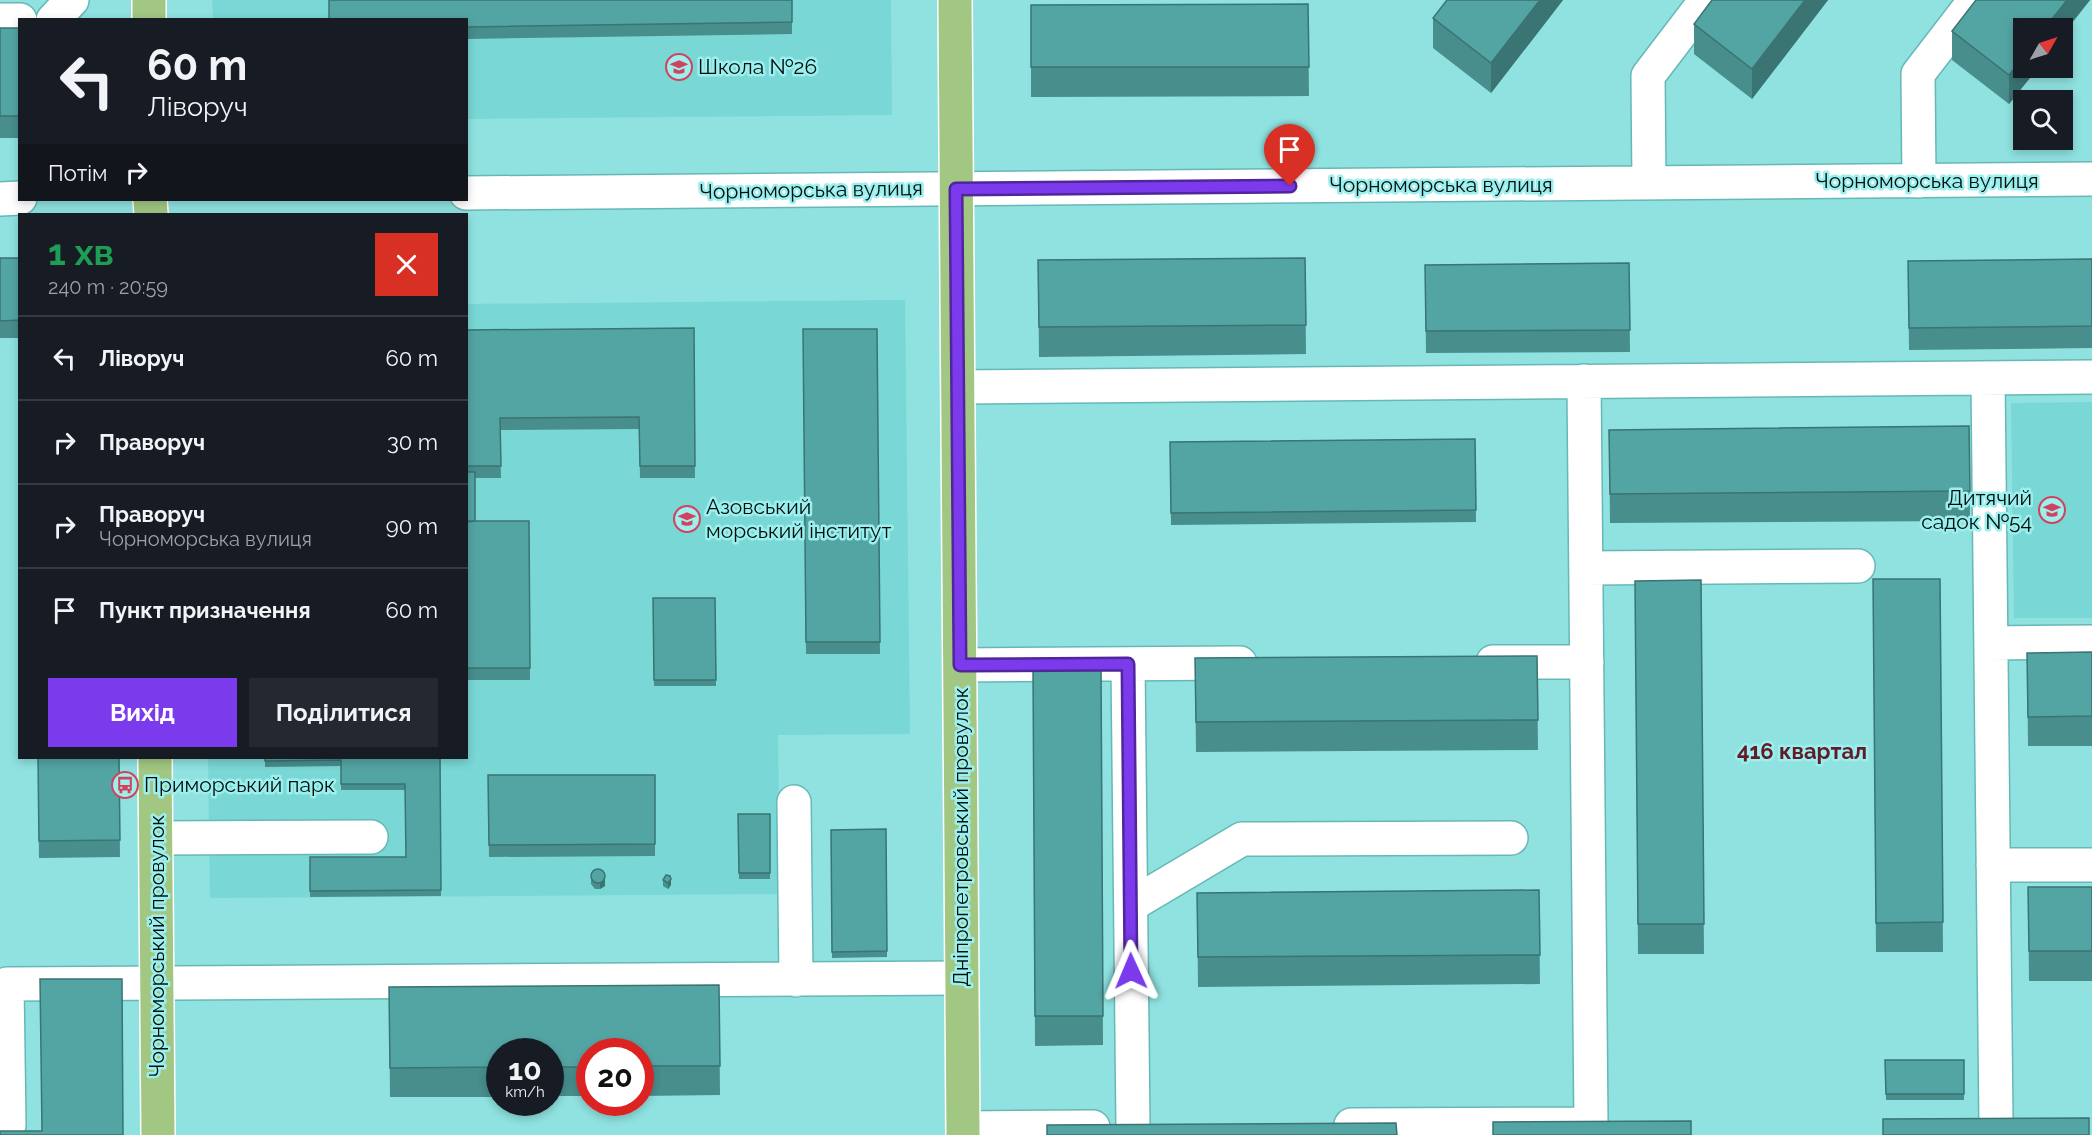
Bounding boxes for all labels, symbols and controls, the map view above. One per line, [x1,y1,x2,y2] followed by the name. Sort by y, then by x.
[2013,18,2073,78] north arrow
[2013,18,2073,150] map controls
[147,41,247,90] text: 60 m
[48,42,126,120] icon: left
[664,52,694,82] school or university icon: Школа №26
[698,54,817,79] place label: Школа №26
[2013,90,2073,150] button: search
[147,91,248,122] text: Ліворуч
[1264,124,1315,186] pin
[1273,133,1306,166] icon: arrive
[120,156,153,189] icon: right
[48,160,108,186] text: Потім
[1815,168,2039,193] street label: Чорноморська вулиця
[1329,172,1553,197] street label: Чорноморська вулиця
[699,175,923,204] street label: Чорноморська вулиця
[48,231,114,273] text: 1 хв
[375,233,438,296] button: close
[48,275,168,299] text: 240 m · 20:59
[48,342,81,375] icon: left
[99,345,184,371] text: Ліворуч
[385,345,438,371] text: 60 m
[48,426,81,459] icon: right
[99,429,205,455] text: Праворуч
[387,429,438,455] text: 30 m
[1921,485,2032,534] place label: Дитячий садок №54
[706,494,891,543] place label: Азовський морський інститут
[2037,495,2067,525] school or university icon: Дитячий садок №54
[99,501,205,527] text: Праворуч
[672,504,702,534] school or university icon: Азовський морський інститут
[48,510,81,543] icon: right
[386,513,438,539] text: 90 m
[99,527,312,551] text: Чорноморська вулиця
[48,594,81,627] icon: arrive
[99,597,311,623] text: Пункт призначення
[385,597,438,623] text: 60 m
[48,678,237,747] button: Вихід
[249,678,438,747] button: Поділитися
[948,687,973,987] street label: Дніпропетровський провулок
[1737,738,1867,764] district label: 416 квартал
[110,770,140,800] bus stop icon: Приморський парк
[144,772,335,797] place label: Приморський парк
[144,815,169,1077] street label: Чорноморський провулок
[1099,939,1163,1003] position arrow
[576,1038,654,1116] speed limit sign: 20
[508,1052,542,1087] text: 10
[505,1083,545,1101] text: km/h

